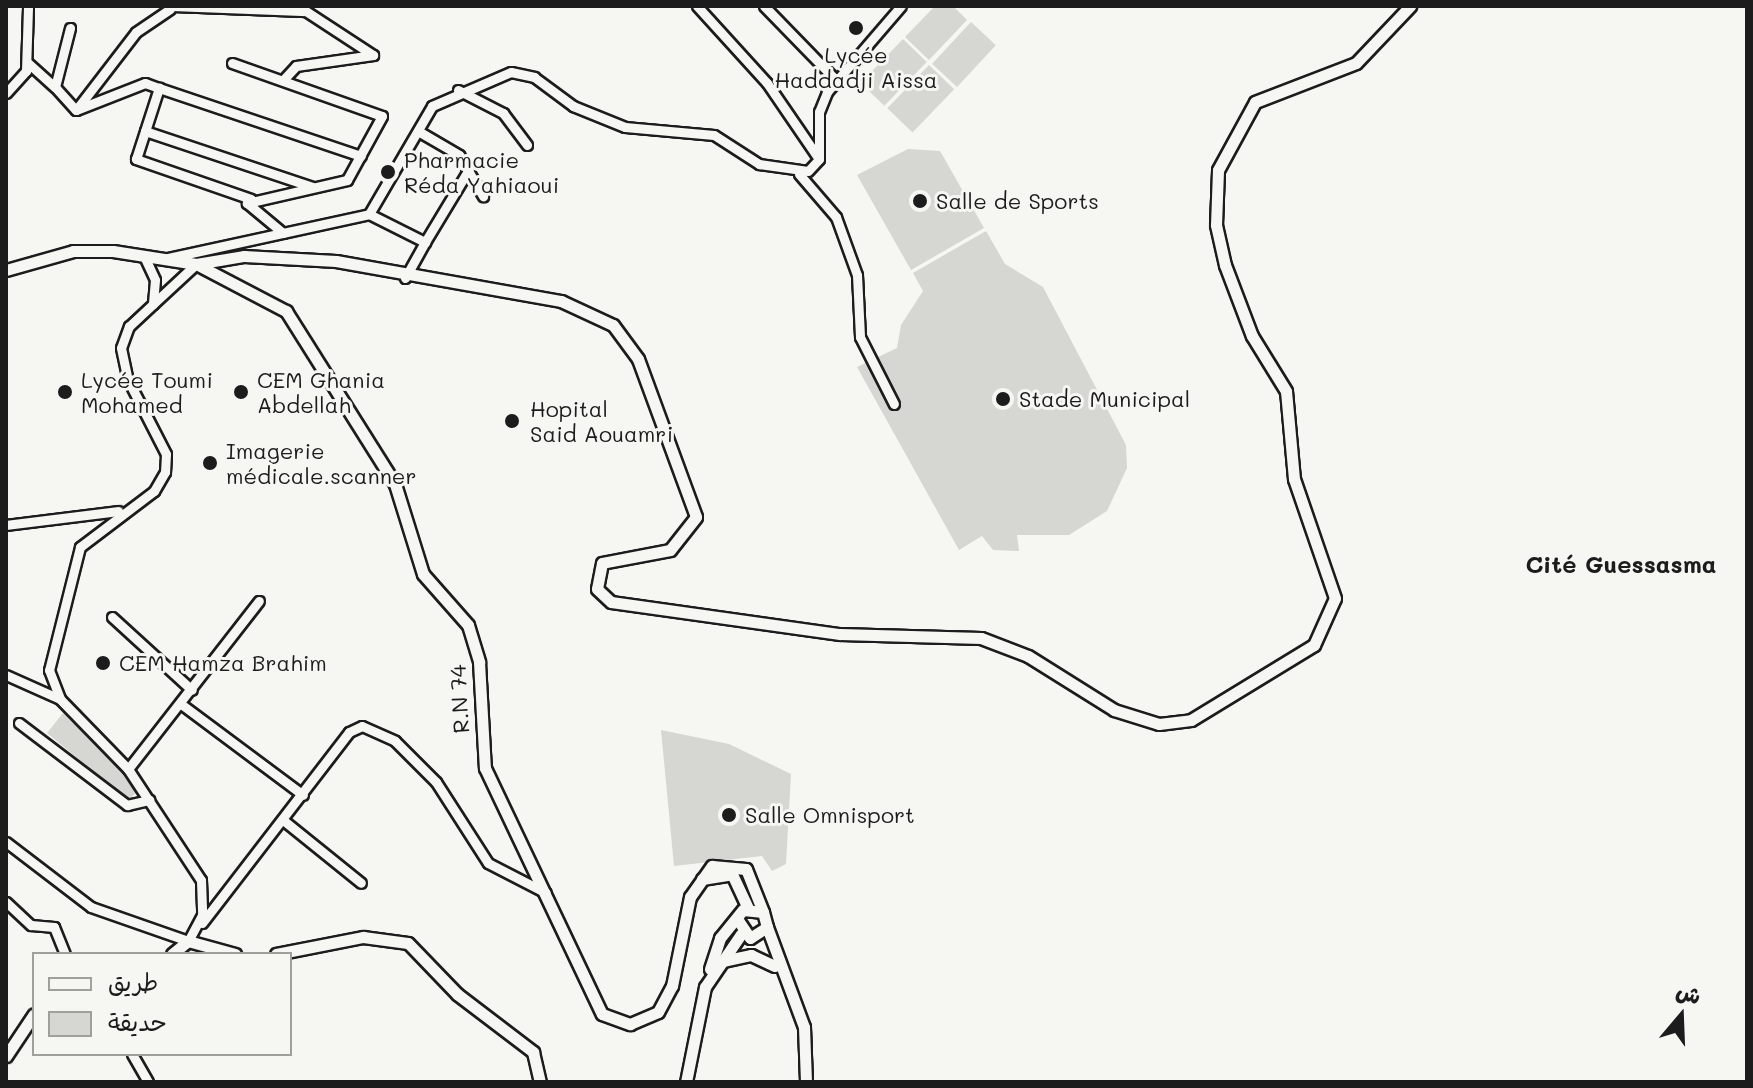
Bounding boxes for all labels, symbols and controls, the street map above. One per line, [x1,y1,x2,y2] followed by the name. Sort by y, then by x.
[847,19,865,37] marker: Lycée Haddadji Aissa
[774,41,938,92] place label: Lycée Haddadji Aissa
[404,146,559,198] place label: Pharmacie Réda Yahiaoui
[379,163,397,181] marker: Pharmacie Réda Yahiaoui
[936,188,1099,214] place label: Salle de Sports
[911,192,929,210] marker: Salle de Sports
[81,366,213,418] place label: Lycée Toumi Mohamed
[257,366,385,418] place label: CEM Ghania Abdellah
[56,383,74,401] marker: Lycée Toumi Mohamed
[232,383,250,401] marker: CEM Ghania Abdellah
[1019,386,1190,412] place label: Stade Municipal
[994,390,1012,408] marker: Stade Municipal
[530,395,673,446] place label: Hopital Said Aouamri
[501,410,523,432] marker: Hopital Said Aouamri
[226,437,416,488] place label: Imagerie médicale.scanner
[201,454,219,472] marker: Imagerie médicale.scanner
[1526,550,1716,578] district label: Cité Guessasma
[119,650,327,676] place label: CEM Hamza Brahim
[94,654,112,672] marker: CEM Hamza Brahim
[444,664,474,734] street label: R.N 74
[745,802,915,828] place label: Salle Omnisport
[720,806,738,824] marker: Salle Omnisport
[32,952,292,1056] legend
[108,966,158,997] text: طريق
[1673,975,1705,1010] text: ش
[1641,976,1721,1056] north arrow
[108,1006,167,1037] text: حديقة

